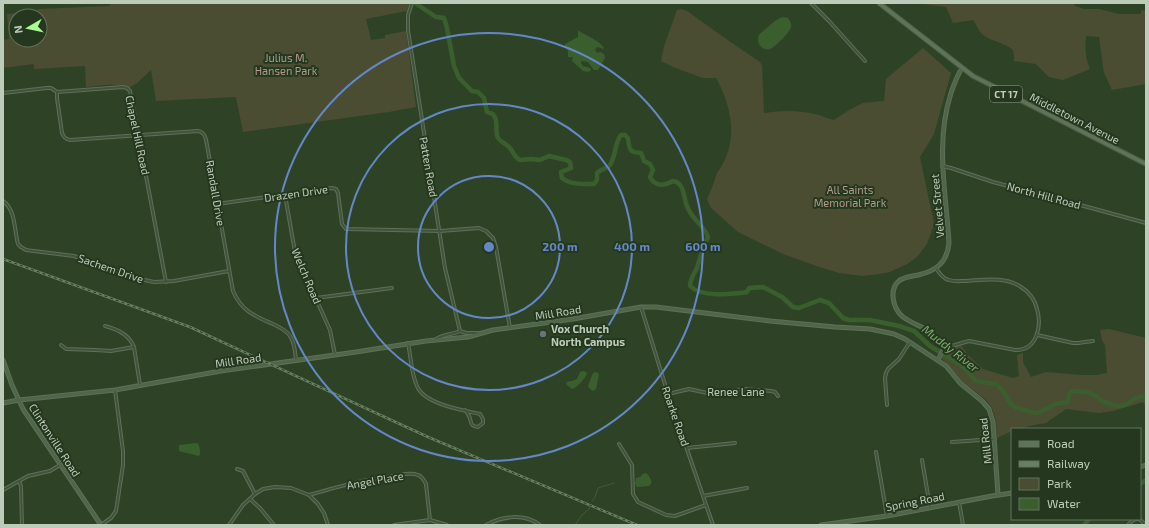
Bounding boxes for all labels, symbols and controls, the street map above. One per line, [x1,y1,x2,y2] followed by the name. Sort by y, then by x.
[8,8,48,48] north arrow
[11,25,25,35] text: N
[255,51,318,77] park label: Julius M. Hansen Park
[990,86,1022,102] road number: CT 17
[1028,90,1122,146] street label: Middletown Avenue
[123,94,153,176] street label: Chapel Hill Road
[417,136,441,198] street label: Patten Road
[204,159,228,227] street label: Randall Drive
[928,174,946,238] street label: Velvet Street
[1006,179,1082,211] street label: North Hill Road
[263,182,329,204] street label: Drazen Drive
[814,183,887,209] park label: All Saints Memorial Park
[542,239,578,253] text: 200 m
[614,239,650,253] text: 400 m
[685,239,721,253] text: 600 m
[482,240,496,254] centre of rings
[289,246,325,306] street label: Welch Road
[77,251,145,285] street label: Sachem Drive
[534,302,582,322] street label: Mill Road
[551,322,625,348] place label: Vox Church North Campus
[919,322,982,375] water label: Muddy River
[538,329,548,339] marker: Vox Church North Campus
[214,350,262,370] street label: Mill Road
[660,384,692,448] street label: Roarke Road
[707,385,765,398] street label: Renee Lane
[27,401,83,479] street label: Clintonville Road
[976,417,994,465] street label: Mill Road
[1011,428,1141,520] legend
[1047,436,1075,450] text: Road
[1047,456,1091,470] text: Railway
[345,469,405,491] street label: Angel Place
[1047,476,1072,490] text: Park
[884,489,946,513] street label: Spring Road
[1047,496,1081,510] text: Water

